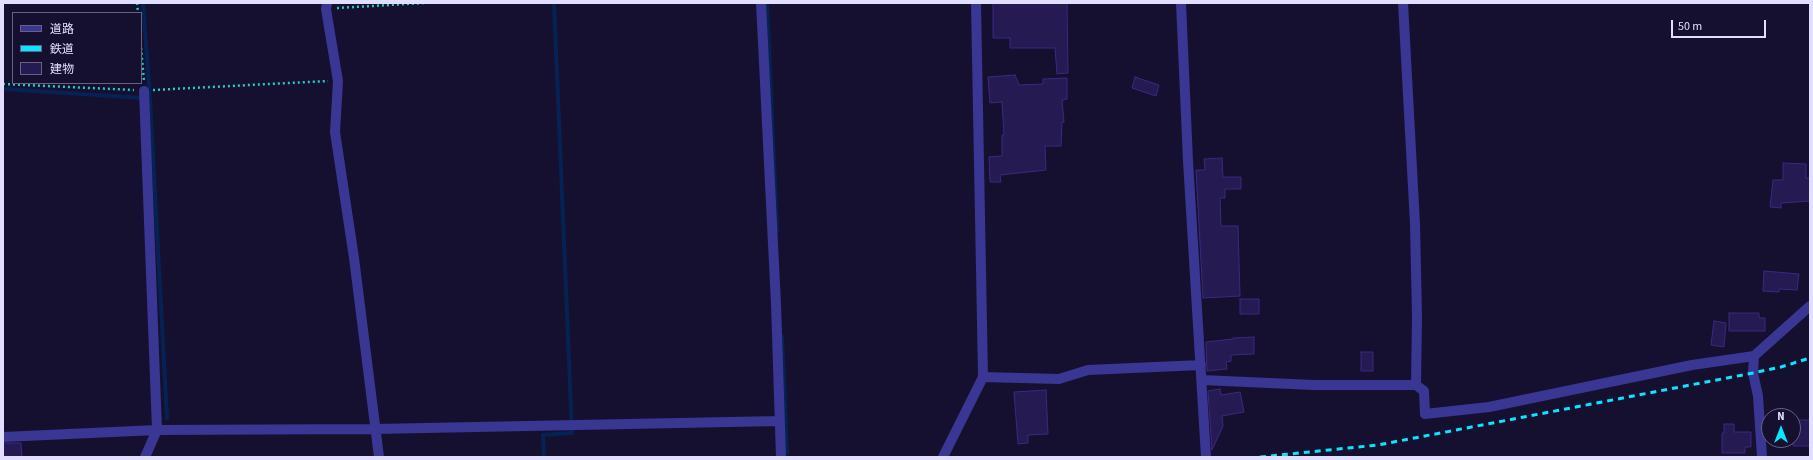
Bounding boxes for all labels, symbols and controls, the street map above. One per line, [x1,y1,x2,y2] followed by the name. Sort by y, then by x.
[12,12,142,84] legend
[1673,12,1768,38] scale bar
[1678,18,1702,35] text: 50 m
[50,21,74,38] text: 道路
[50,41,74,58] text: 鉄道
[50,61,74,78] text: 建物
[1761,408,1801,448] north arrow
[1777,409,1785,424] text: N

